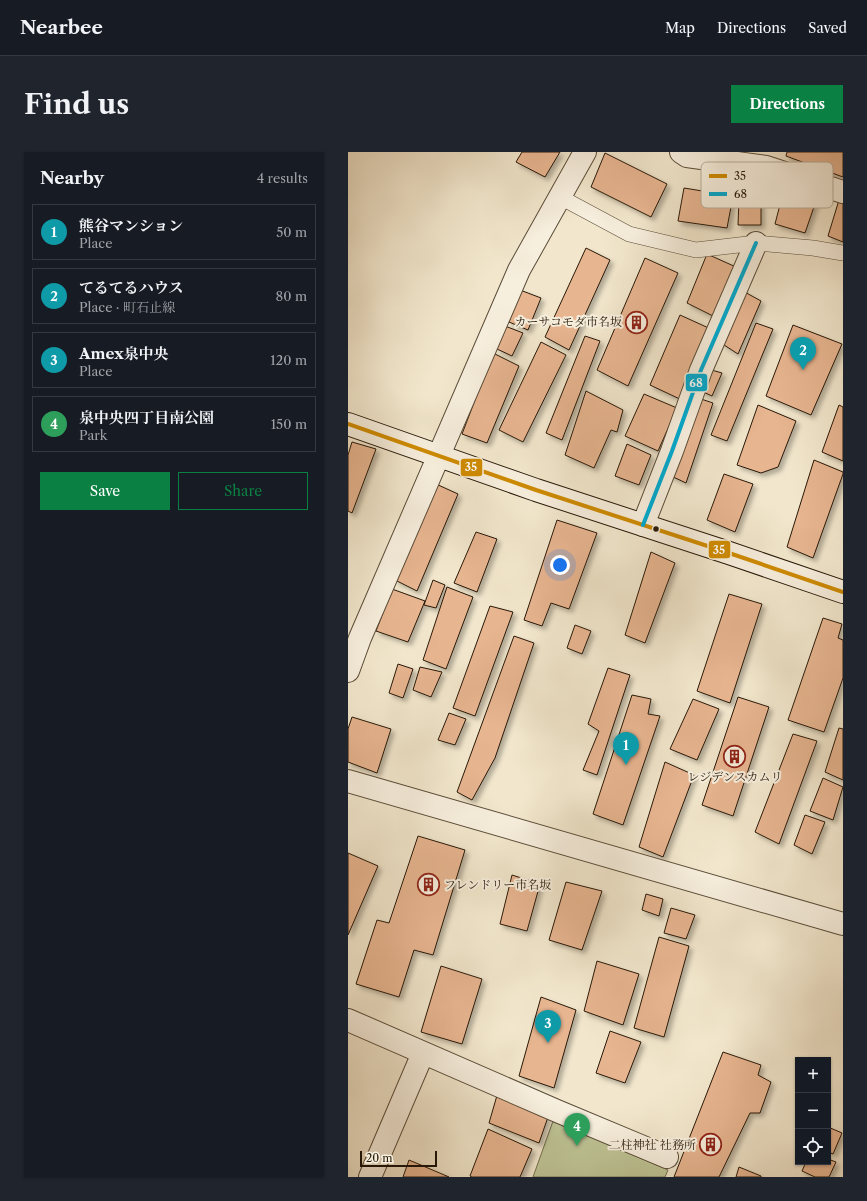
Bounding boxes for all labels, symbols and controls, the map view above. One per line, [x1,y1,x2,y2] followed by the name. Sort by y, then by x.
[20,16,103,39] text: Nearbee
[665,19,695,37] text: Map
[717,19,786,37] text: Directions
[808,19,847,37] text: Saved
[731,85,843,123] button: Directions
[24,87,129,121] text: Find us
[701,162,833,208] legend
[40,168,104,188] text: Nearby
[734,169,746,183] text: 35
[257,170,308,186] text: 4 results
[734,187,747,201] text: 68
[79,216,183,235] text: 熊谷マンション
[51,224,57,240] text: 1
[276,224,307,240] text: 50 m
[79,235,112,251] text: Place
[79,278,183,297] text: てるてるハウス
[50,288,58,304] text: 2
[275,288,307,304] text: 80 m
[79,299,175,315] text: Place · 町石止線
[624,309,650,335] building icon: カーサコモダ市名坂
[514,314,622,329] place label: カーサコモダ市名坂
[790,337,816,370] pin: 2
[79,344,169,363] text: Amex泉中央
[50,352,58,368] text: 3
[270,352,307,368] text: 120 m
[79,363,112,379] text: Place
[685,373,708,392] line badge: 68
[689,376,703,390] text: 68
[79,408,214,427] text: 泉中央四丁目南公園
[50,416,58,432] text: 4
[271,416,307,432] text: 150 m
[79,427,107,443] text: Park
[460,458,483,477] line badge: 35
[465,460,477,474] text: 35
[40,472,170,510] button: Save
[178,472,308,510] button: Share
[651,524,661,534] unlabelled marker
[708,540,731,559] line badge: 35
[713,543,725,557] text: 35
[550,555,570,575] your location
[613,732,639,765] pin: 1
[722,743,748,769] building icon: レジデンスカムリ
[687,769,783,784] place label: レジデンスカムリ
[415,872,441,898] building icon: フレンドリー市名坂
[444,877,551,892] place label: フレンドリー市名坂
[535,1010,561,1043] pin: 3
[795,1057,831,1165] map controls
[795,1057,831,1093] button: +
[795,1093,831,1129] button: −
[564,1113,590,1146] pin: 4
[795,1129,831,1165] button: locate
[698,1132,724,1158] building icon: 二柱神社 社務所
[609,1137,696,1152] place label: 二柱神社 社務所
[360,1149,437,1168] scale bar
[366,1151,392,1165] text: 20 m

